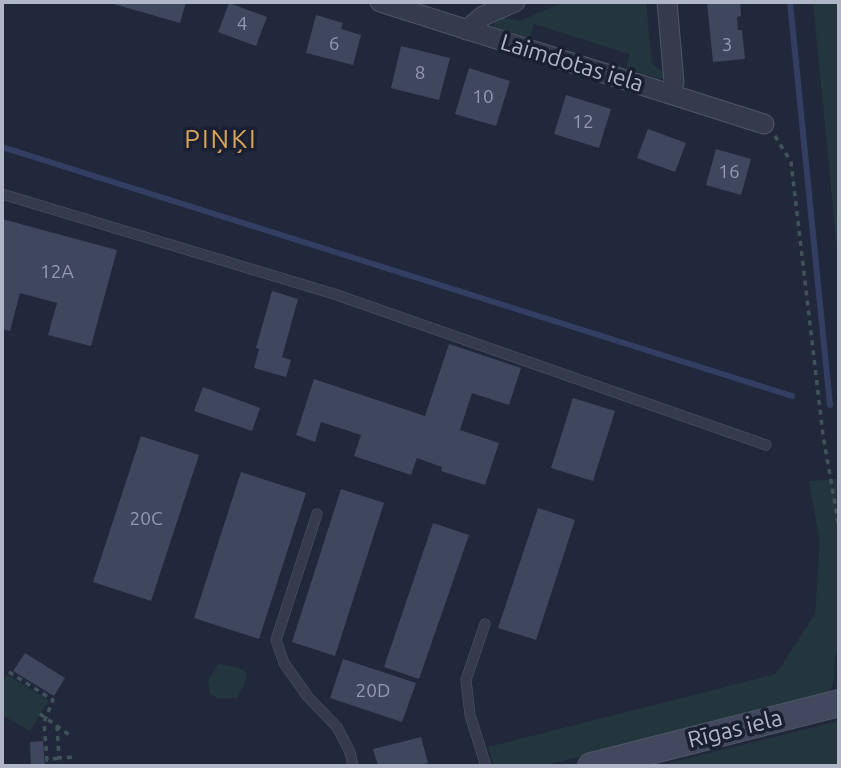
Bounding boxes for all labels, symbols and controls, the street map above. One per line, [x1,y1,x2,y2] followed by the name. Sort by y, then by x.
[237,13,247,35] house number: 4
[497,28,647,98] street label: Laimdotas iela
[329,33,339,55] house number: 6
[722,34,732,56] house number: 3
[415,62,425,84] house number: 8
[472,86,494,108] house number: 10
[572,111,594,133] house number: 12
[185,123,257,155] district label: PIŅĶI
[718,161,740,183] house number: 16
[40,261,74,283] house number: 12A
[129,508,163,530] house number: 20C
[356,680,390,702] house number: 20D
[685,704,785,754] street label: Rīgas iela

